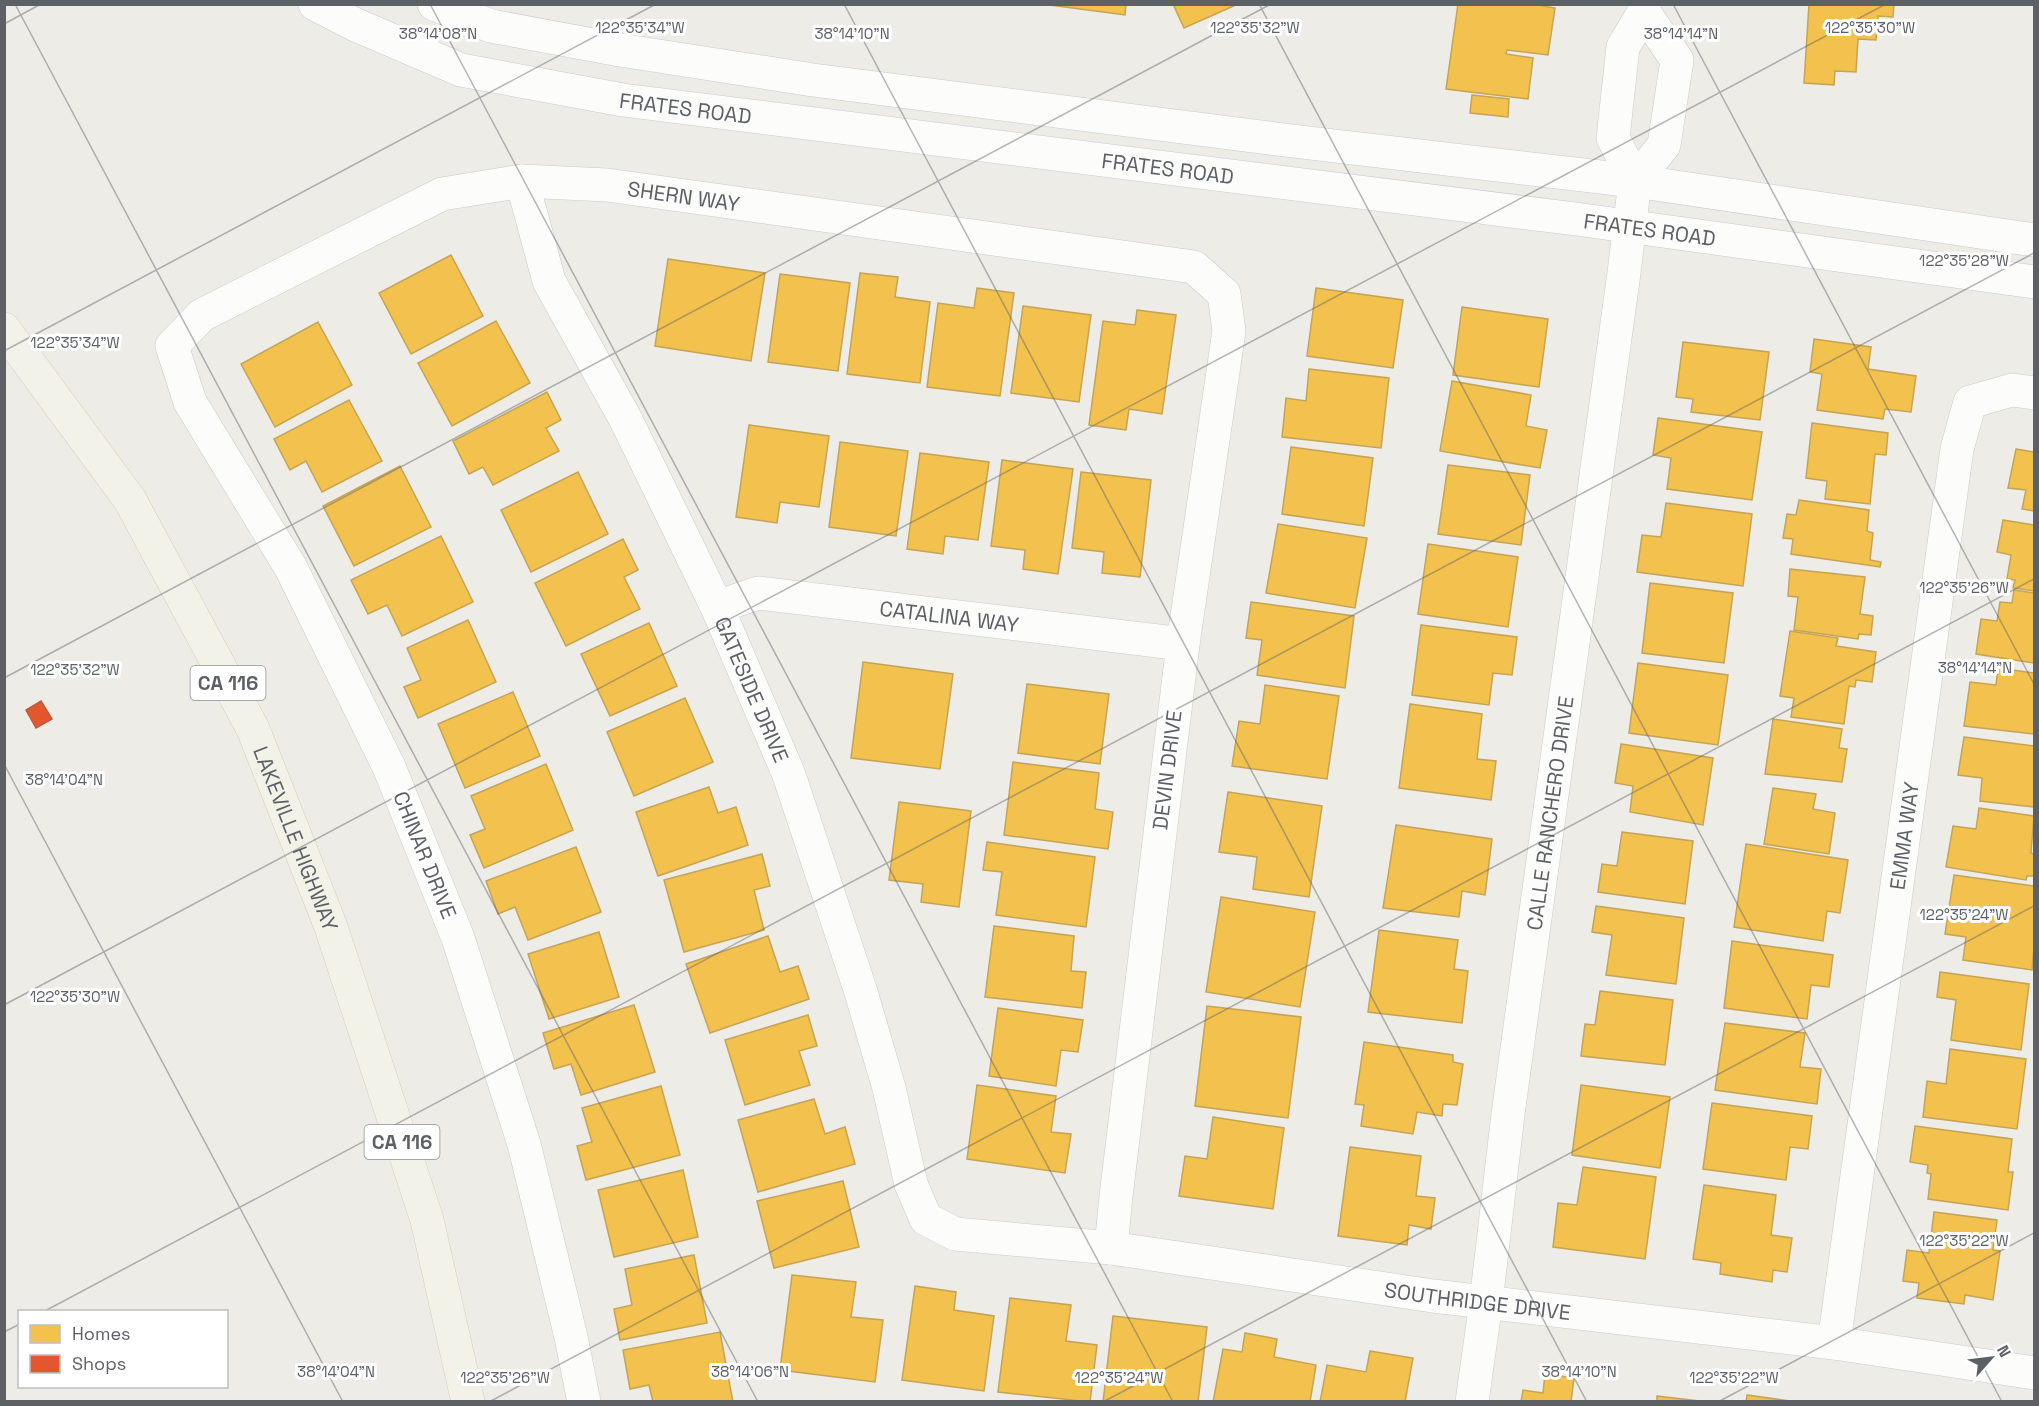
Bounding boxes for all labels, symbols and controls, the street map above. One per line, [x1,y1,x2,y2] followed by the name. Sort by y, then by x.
[595,18,685,37] text: 122°35'34"W
[1210,18,1300,37] text: 122°35'32"W
[1825,18,1915,37] text: 122°35'30"W
[399,24,477,43] text: 38°14'08"N
[814,24,890,43] text: 38°14'10"N
[1644,24,1718,43] text: 38°14'14"N
[618,86,753,129] street label: FRATES ROAD
[1100,146,1235,190] street label: FRATES ROAD
[626,174,742,217] street label: SHERN WAY
[1582,207,1718,252] street label: FRATES ROAD
[1919,251,2009,270] text: 122°35'28"W
[30,333,120,352] text: 122°35'34"W
[1919,578,2009,597] text: 122°35'26"W
[878,594,1021,638] street label: CATALINA WAY
[709,612,795,766] street label: GATESIDE DRIVE
[1938,658,2012,677] text: 38°14'14"N
[30,660,120,679] text: 122°35'32"W
[190,666,266,700] road number: CA 116
[1520,694,1579,932] street label: CALLE RANCHERO DRIVE
[1146,709,1188,831] street label: DEVIN DRIVE
[248,742,345,935] street label: LAKEVILLE HIGHWAY
[25,770,103,789] text: 38°14'04"N
[1883,780,1925,891] street label: EMMA WAY
[387,787,463,923] street label: CHINAR DRIVE
[1920,905,2008,924] text: 122°35'24"W
[30,987,120,1006] text: 122°35'30"W
[364,1125,440,1159] road number: CA 116
[1919,1231,2009,1250] text: 122°35'22"W
[1382,1275,1572,1326] street label: SOUTHRIDGE DRIVE
[18,1310,228,1388] legend
[72,1322,131,1345] text: Homes
[1961,1328,2021,1388] north arrow
[1992,1342,2016,1361] text: N
[72,1352,126,1375] text: Shops
[297,1362,375,1381] text: 38°14'04"N
[711,1362,789,1381] text: 38°14'06"N
[1541,1362,1617,1381] text: 38°14'10"N
[460,1368,550,1387] text: 122°35'26"W
[1075,1368,1163,1387] text: 122°35'24"W
[1689,1368,1779,1387] text: 122°35'22"W

